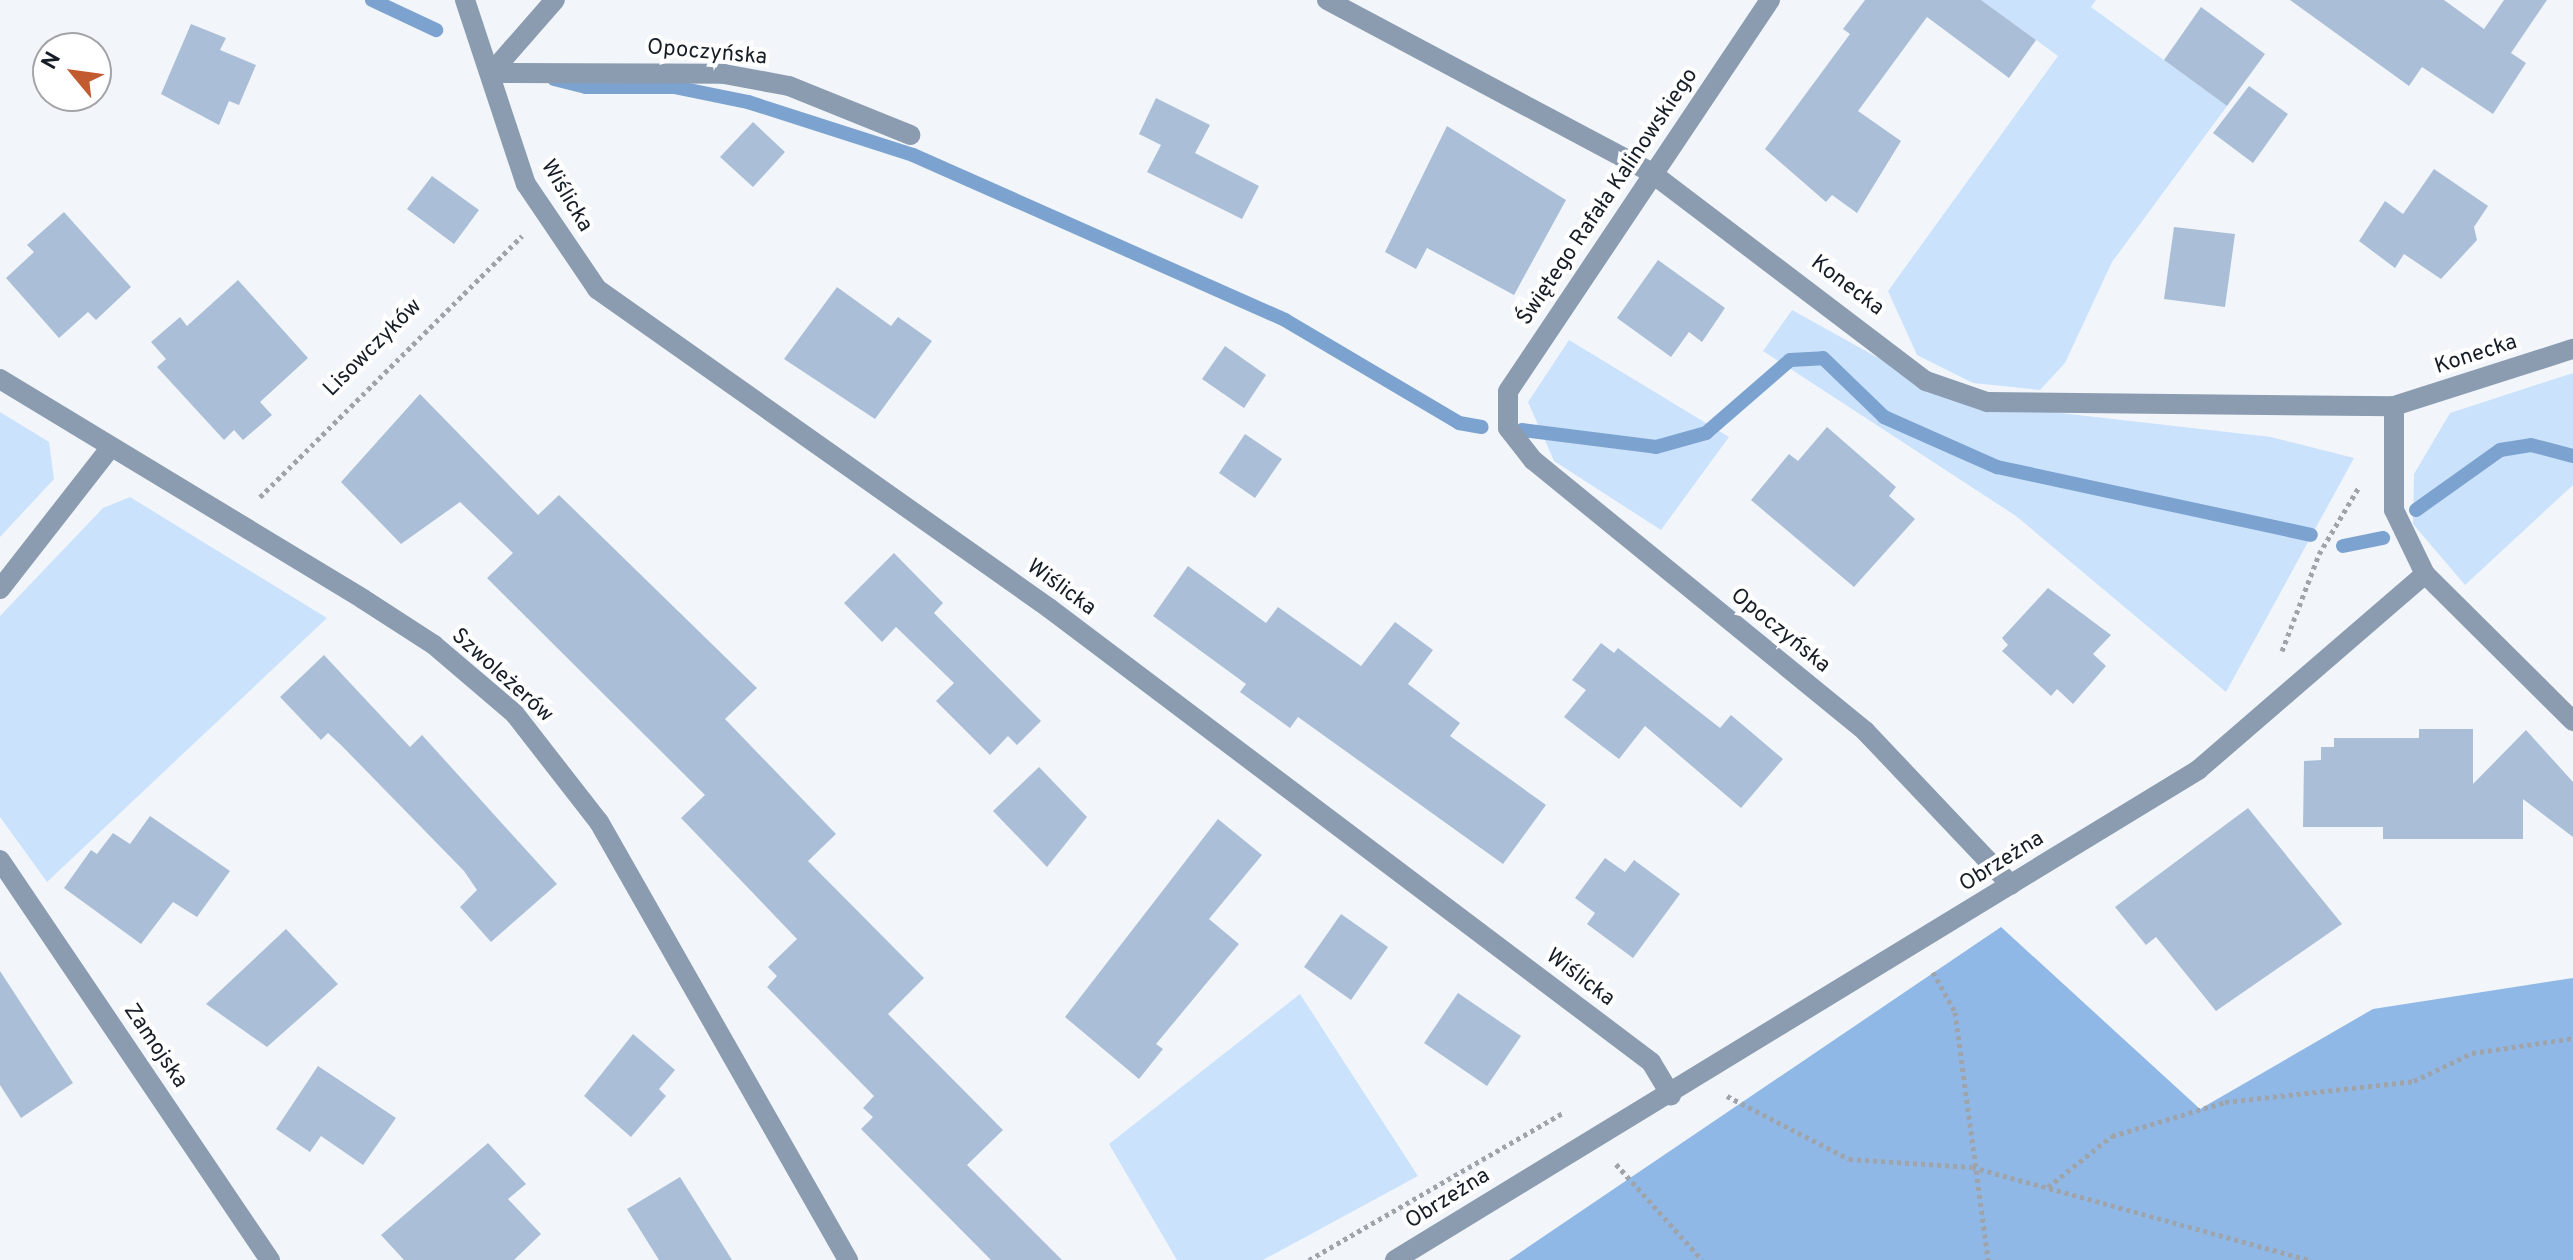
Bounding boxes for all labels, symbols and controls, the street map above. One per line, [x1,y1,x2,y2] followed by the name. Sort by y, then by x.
[32,32,112,112] north arrow
[646,35,768,71] street label: Opoczyńska
[37,48,68,75] text: N
[1512,63,1704,331] street label: Świętego Rafała Kalinowskiego
[534,155,598,237] street label: Wiślicka
[1805,250,1889,322] street label: Konecka
[318,293,428,403] street label: Lisowczyków
[2432,329,2520,381] street label: Konecka
[1021,554,1101,622] street label: Wiślicka
[1725,583,1835,679] street label: Opoczyńska
[446,623,558,729] street label: Szwoleżerów
[1955,826,2049,898] street label: Obrzeżna
[1540,944,1620,1012] street label: Wiślicka
[117,999,193,1093] street label: Zamojska
[1401,1163,1495,1235] street label: Obrzeżna

